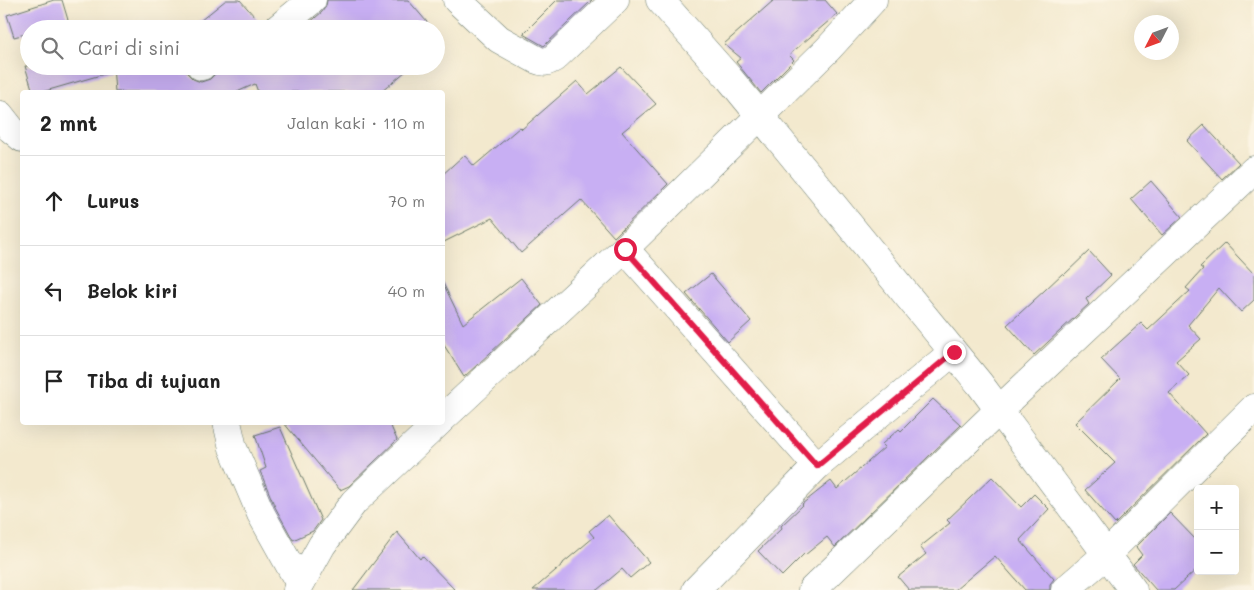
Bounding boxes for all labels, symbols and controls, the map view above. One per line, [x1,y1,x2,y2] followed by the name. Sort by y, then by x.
[1134,15,1179,60] north arrow
[20,20,445,75] search box
[38,34,66,62] icon: search
[78,35,180,60] text: Cari di sini
[40,109,97,136] text: 2 mnt
[287,112,425,133] text: Jalan kaki · 110 m
[40,187,68,215] icon: ahead
[87,188,139,213] text: Lurus
[388,190,425,211] text: 70 m
[614,238,637,261] route start
[40,277,68,305] icon: left
[87,278,178,303] text: Belok kiri
[388,280,425,301] text: 40 m
[943,341,966,364] route end
[40,367,68,395] icon: arrive
[87,368,220,393] text: Tiba di tujuan
[1194,485,1239,575] map controls
[1194,485,1239,530] button: +
[1194,530,1239,575] button: −

